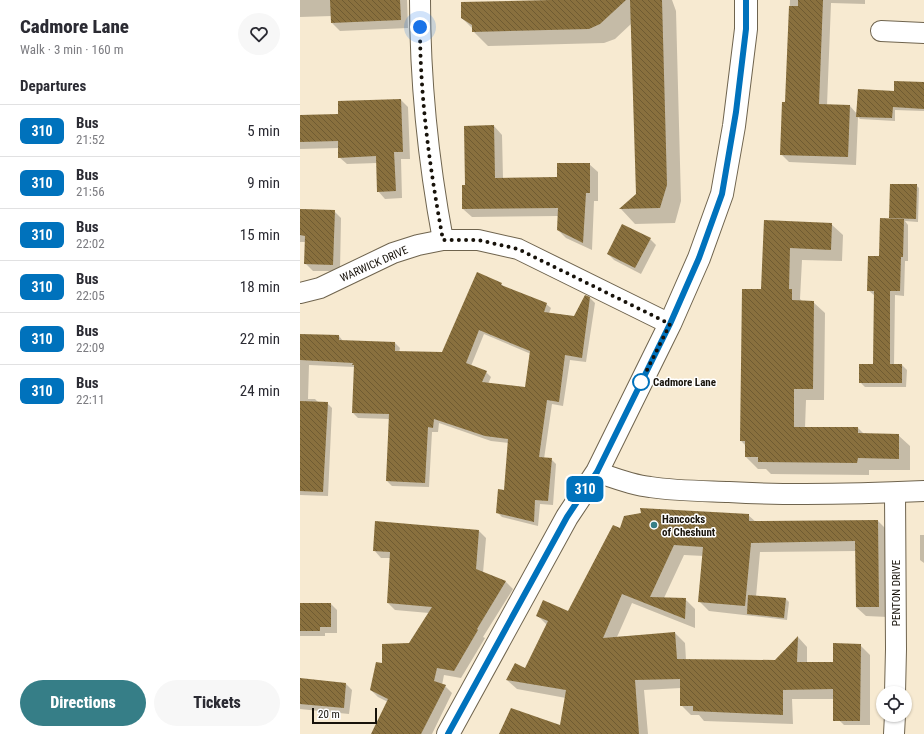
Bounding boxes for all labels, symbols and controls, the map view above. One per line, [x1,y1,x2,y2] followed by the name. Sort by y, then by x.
[238,13,280,55] button: heart
[20,15,129,38] text: Cadmore Lane
[410,17,430,37] your location
[20,42,124,57] text: Walk · 3 min · 160 m
[20,77,86,95] text: Departures
[76,114,99,132] text: Bus
[247,122,280,140] text: 5 min
[31,123,53,139] text: 310
[76,132,105,147] text: 21:52
[76,166,99,184] text: Bus
[247,174,280,192] text: 9 min
[31,175,53,191] text: 310
[76,184,105,199] text: 21:56
[76,218,99,236] text: Bus
[240,226,280,244] text: 15 min
[31,227,53,243] text: 310
[76,236,105,251] text: 22:02
[338,243,410,285] street label: WARWICK DRIVE
[76,270,99,288] text: Bus
[240,278,280,296] text: 18 min
[31,279,53,295] text: 310
[76,288,105,303] text: 22:05
[76,322,99,340] text: Bus
[240,330,280,348] text: 22 min
[31,331,53,347] text: 310
[76,340,105,355] text: 22:09
[632,373,650,391] marker: Cadmore Lane
[76,374,99,392] text: Bus
[653,376,716,389] place label: Cadmore Lane
[240,382,280,400] text: 24 min
[31,383,53,399] text: 310
[76,392,105,407] text: 22:11
[562,476,608,502] line badge: 310
[574,481,596,497] text: 310
[662,513,716,539] place label: Hancocks of Cheshunt
[649,520,659,530] marker: Hancocks of Cheshunt
[890,559,903,626] street label: PENTON DRIVE
[20,680,146,726] button: Directions
[154,680,280,726] button: Tickets
[876,686,912,722] map controls
[876,686,912,722] button: locate
[312,706,377,725] scale bar
[318,708,340,721] text: 20 m

